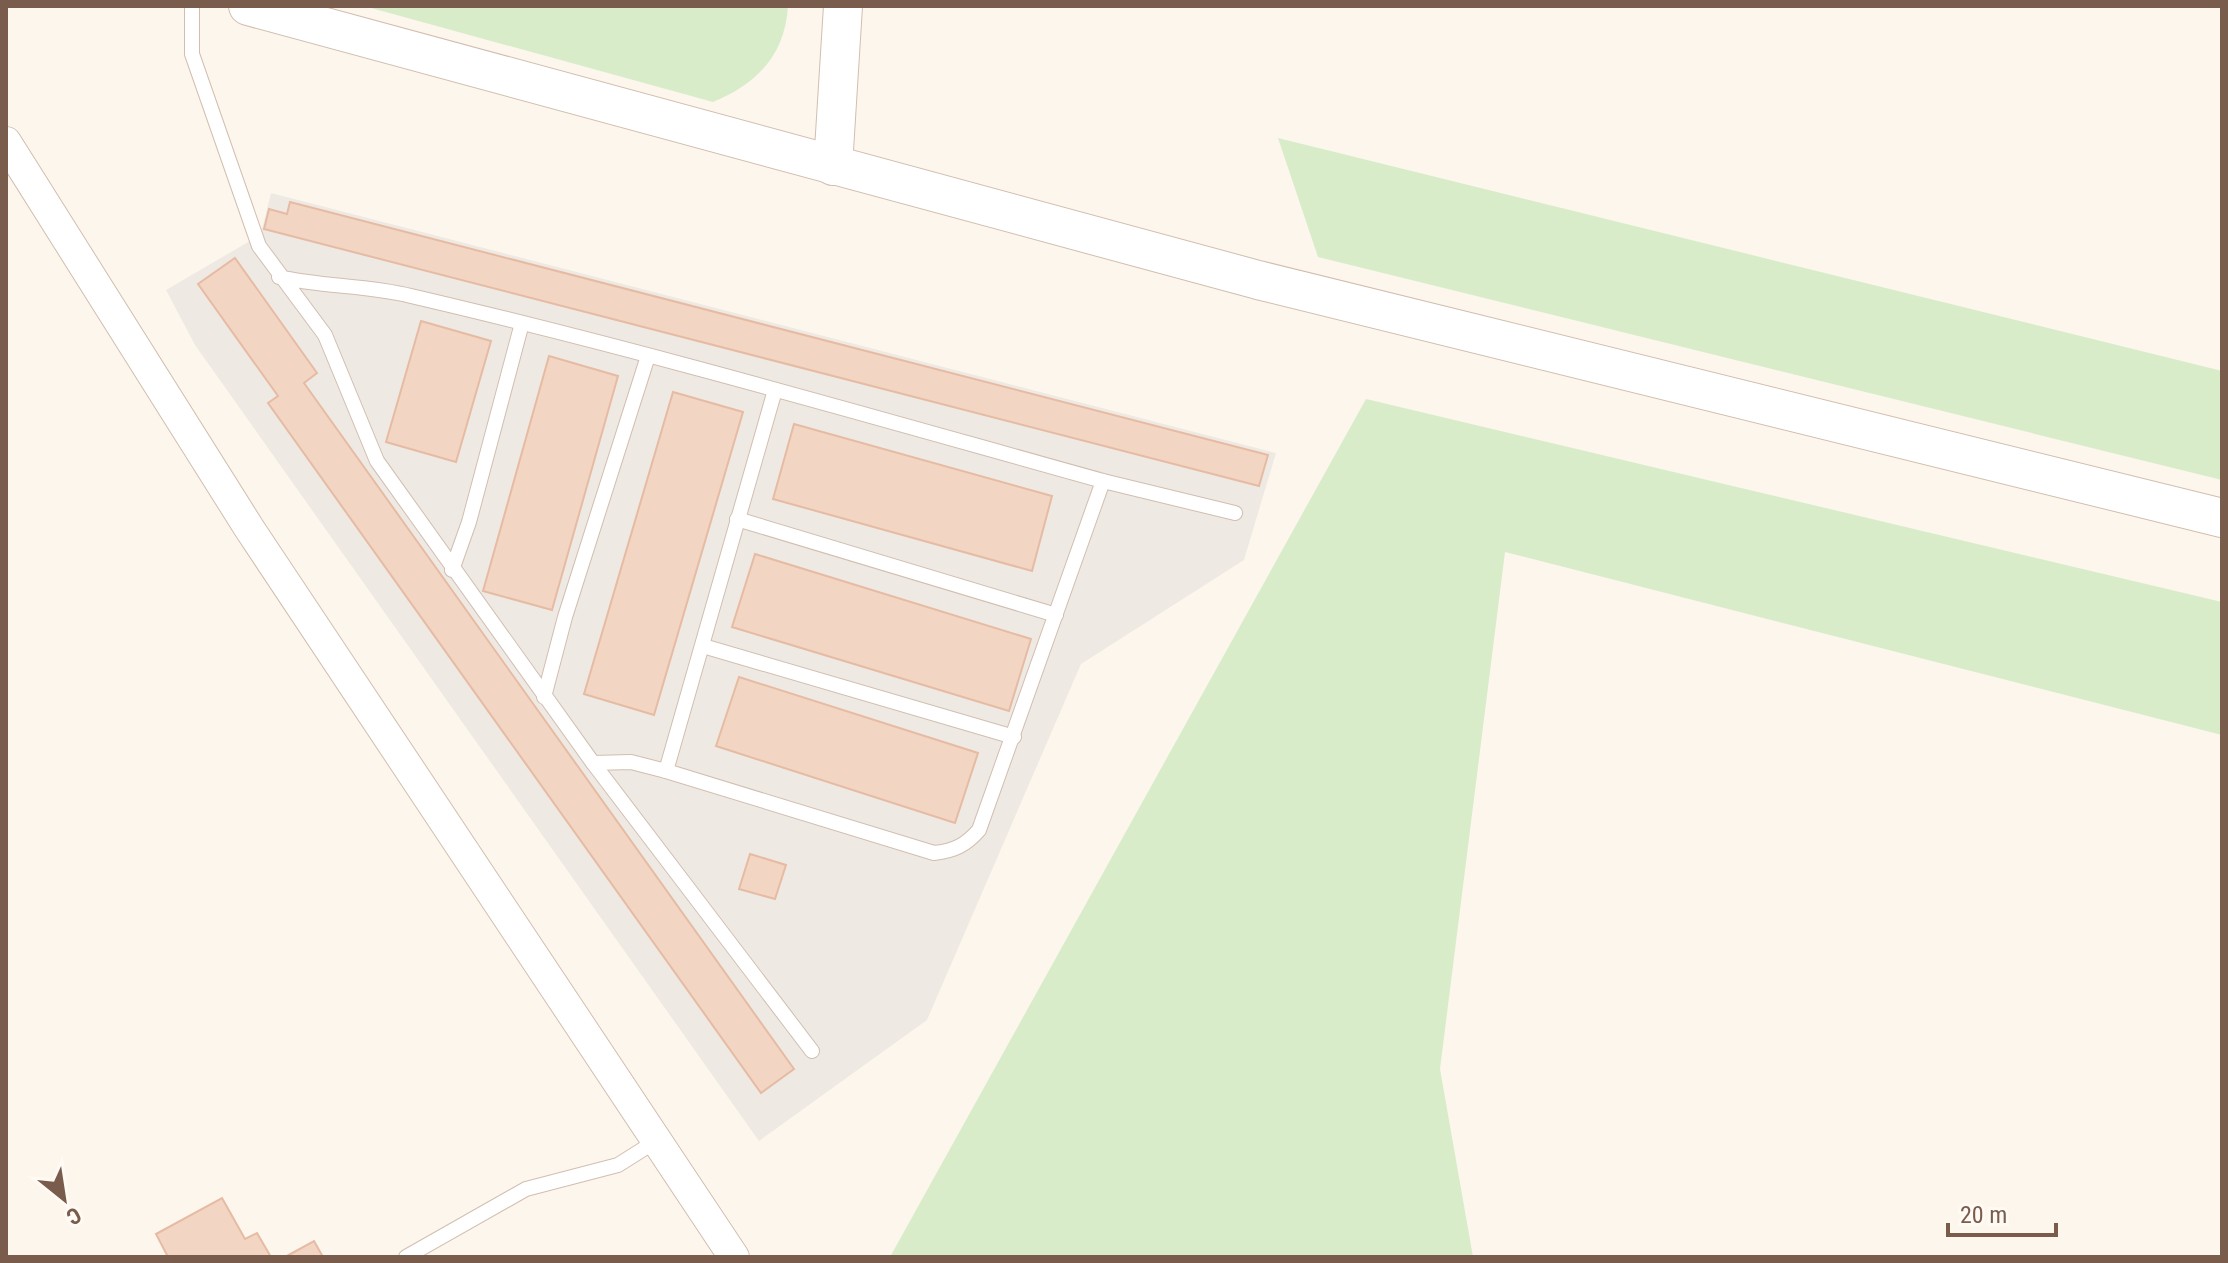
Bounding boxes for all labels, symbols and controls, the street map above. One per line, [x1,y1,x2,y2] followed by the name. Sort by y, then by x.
[24,1159,104,1239] north arrow
[1948,1187,2056,1237] scale bar
[1960,1201,2007,1229] text: 20 m
[62,1202,85,1230] text: С

